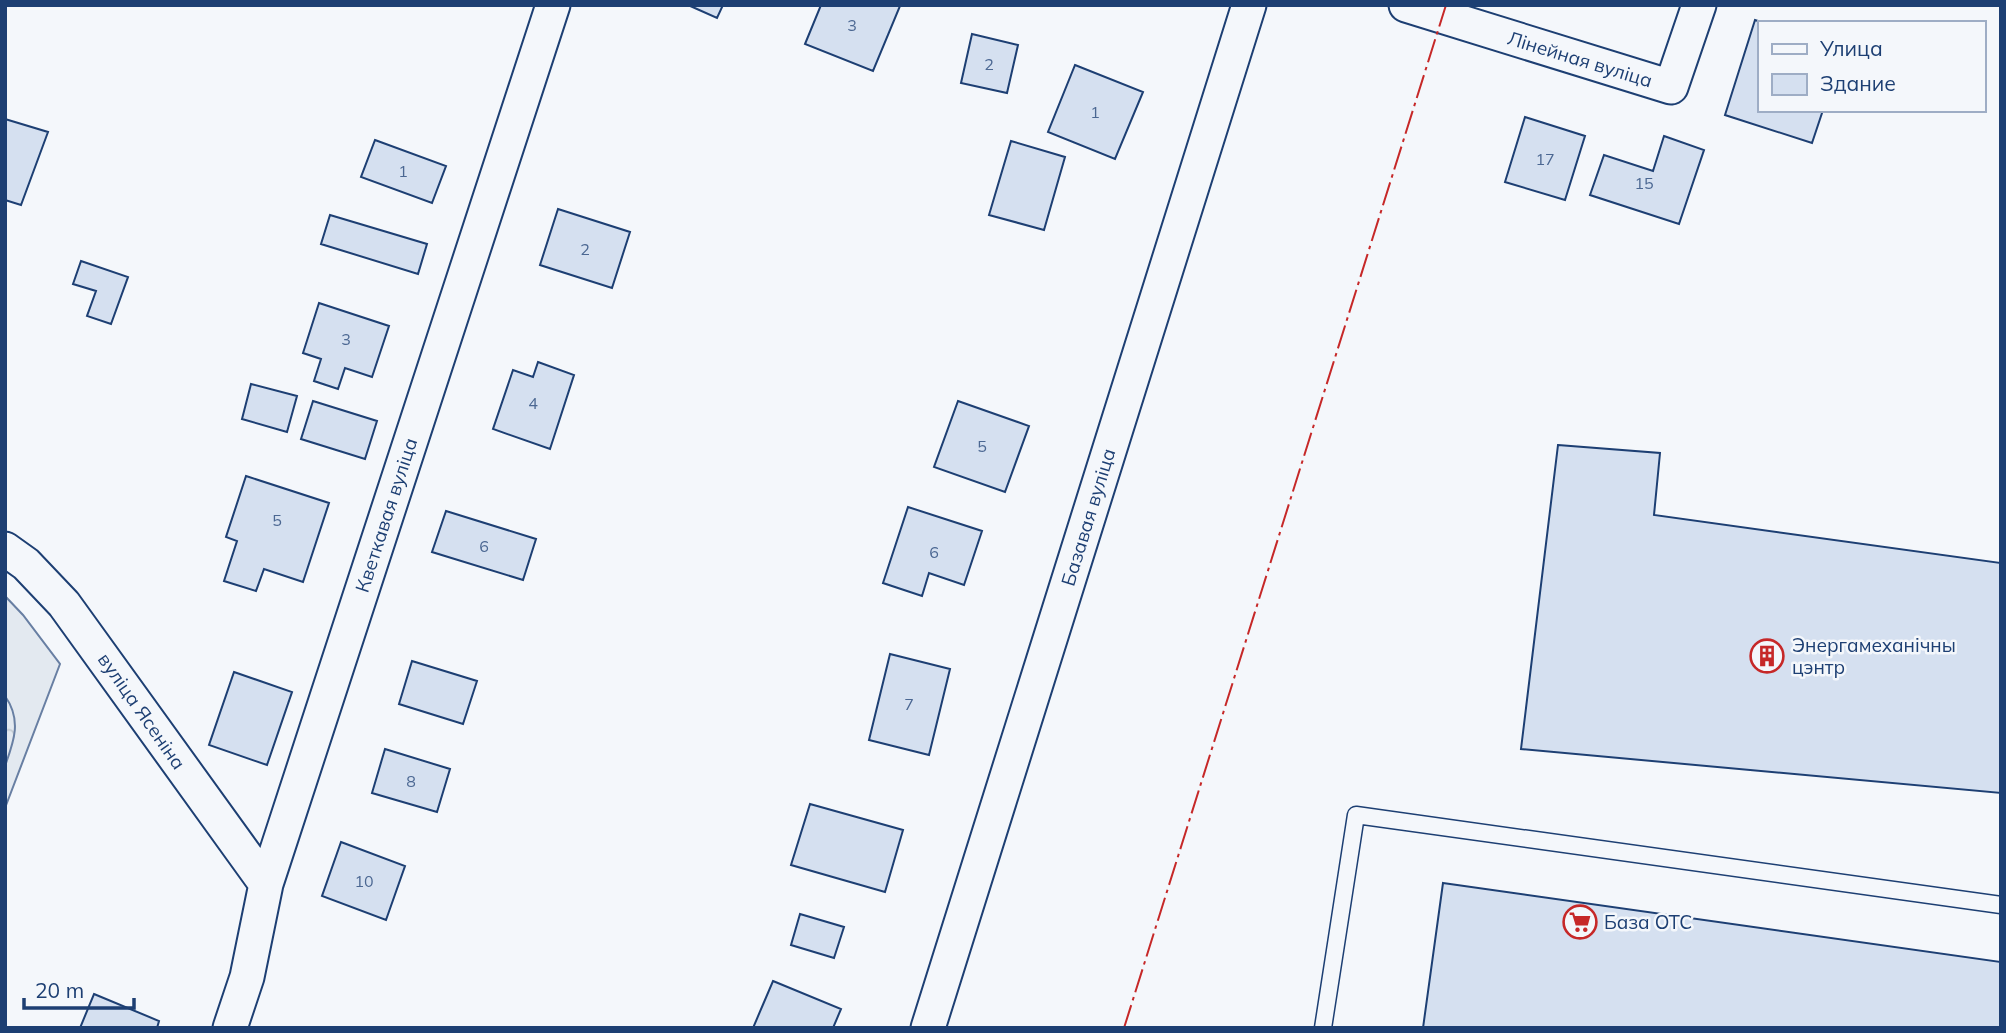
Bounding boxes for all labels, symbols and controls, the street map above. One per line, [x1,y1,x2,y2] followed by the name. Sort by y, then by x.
[847,15,857,35] house number: 3
[1758,21,1985,112] legend
[1505,26,1655,92] street label: Лінейная вуліца
[1819,35,1883,61] text: Улица
[984,54,994,74] house number: 2
[1820,70,1896,96] text: Здание
[1090,102,1100,122] house number: 1
[1535,149,1555,169] house number: 17
[398,161,408,181] house number: 1
[1634,173,1654,193] house number: 15
[580,239,590,259] house number: 2
[341,329,351,349] house number: 3
[528,393,538,413] house number: 4
[350,435,422,595] street label: Кветкавая вуліца
[977,436,987,456] house number: 5
[1056,445,1120,589] street label: Базавая вуліца
[272,510,282,530] house number: 5
[479,536,489,556] house number: 6
[929,542,939,562] house number: 6
[1792,633,1956,679] place label: Энергамеханічны цэнтр
[1748,637,1786,675] building icon: Энергамеханічны цэнтр
[93,648,191,774] street label: вуліца Ясеніна
[904,694,914,714] house number: 7
[406,771,416,791] house number: 8
[354,871,374,891] house number: 10
[1561,903,1599,941] supermarket icon: База ОТС
[1604,910,1692,934] place label: База ОТС
[24,967,135,1011] scale bar
[35,977,84,1003] text: 20 m

